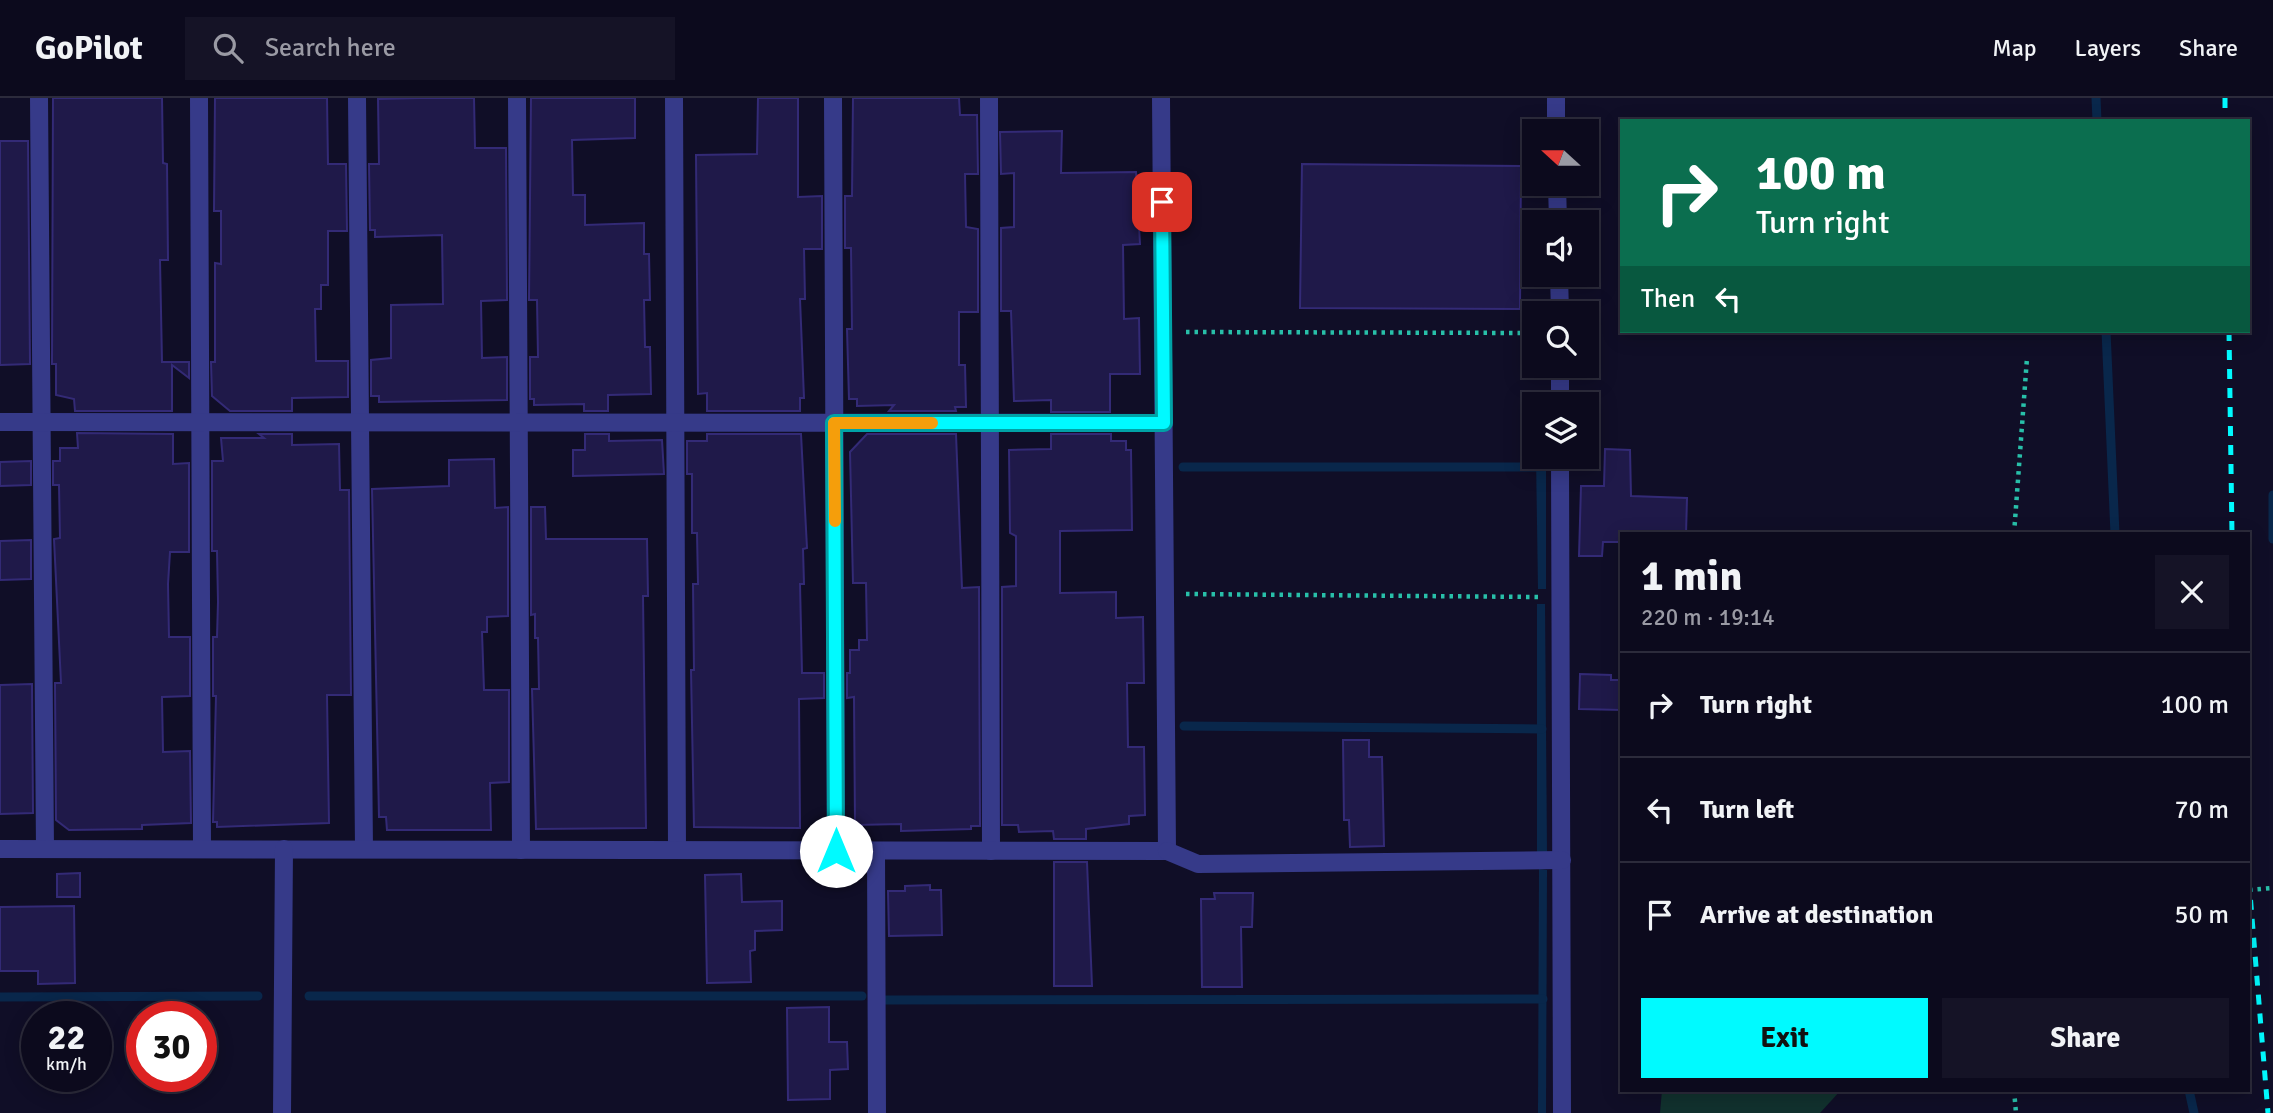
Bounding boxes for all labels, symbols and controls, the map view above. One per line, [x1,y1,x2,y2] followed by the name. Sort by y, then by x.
[185,17,675,80] search box
[35,28,143,69] text: GoPilot
[209,29,247,67] icon: search
[265,32,396,64] text: Search here
[1992,33,2037,63] text: Map
[2075,33,2141,63] text: Layers
[2179,33,2238,63] text: Share
[1522,119,1600,196] north arrow
[1522,119,1599,469] map controls
[1756,143,1886,203] text: 100 m
[1641,147,1732,238] icon: right
[1132,172,1192,232] pin
[1143,183,1181,221] icon: arrive
[1756,203,1889,242] text: Turn right
[1522,210,1599,287] button: sound
[1709,280,1747,318] icon: left
[1641,283,1695,315] text: Then
[1522,301,1599,378] button: search
[1522,392,1599,469] button: layers
[1641,551,1742,602] text: 1 min
[2155,555,2229,629] button: close
[1641,603,1775,632] text: 220 m · 19:14
[1641,686,1679,724] icon: right
[1700,689,1812,721] text: Turn right
[2160,689,2229,721] text: 100 m
[1641,791,1679,829] icon: left
[1700,794,1794,826] text: Turn left
[2174,794,2229,826] text: 70 m
[799,814,873,888] position arrow
[1641,896,1679,934] icon: arrive
[1700,899,1933,931] text: Arrive at destination
[2174,899,2229,931] text: 50 m
[1641,998,1928,1078] button: Exit
[1942,998,2229,1078] button: Share
[126,1001,217,1092] speed limit sign: 30
[48,1016,85,1059] text: 22
[46,1053,87,1075] text: km/h

